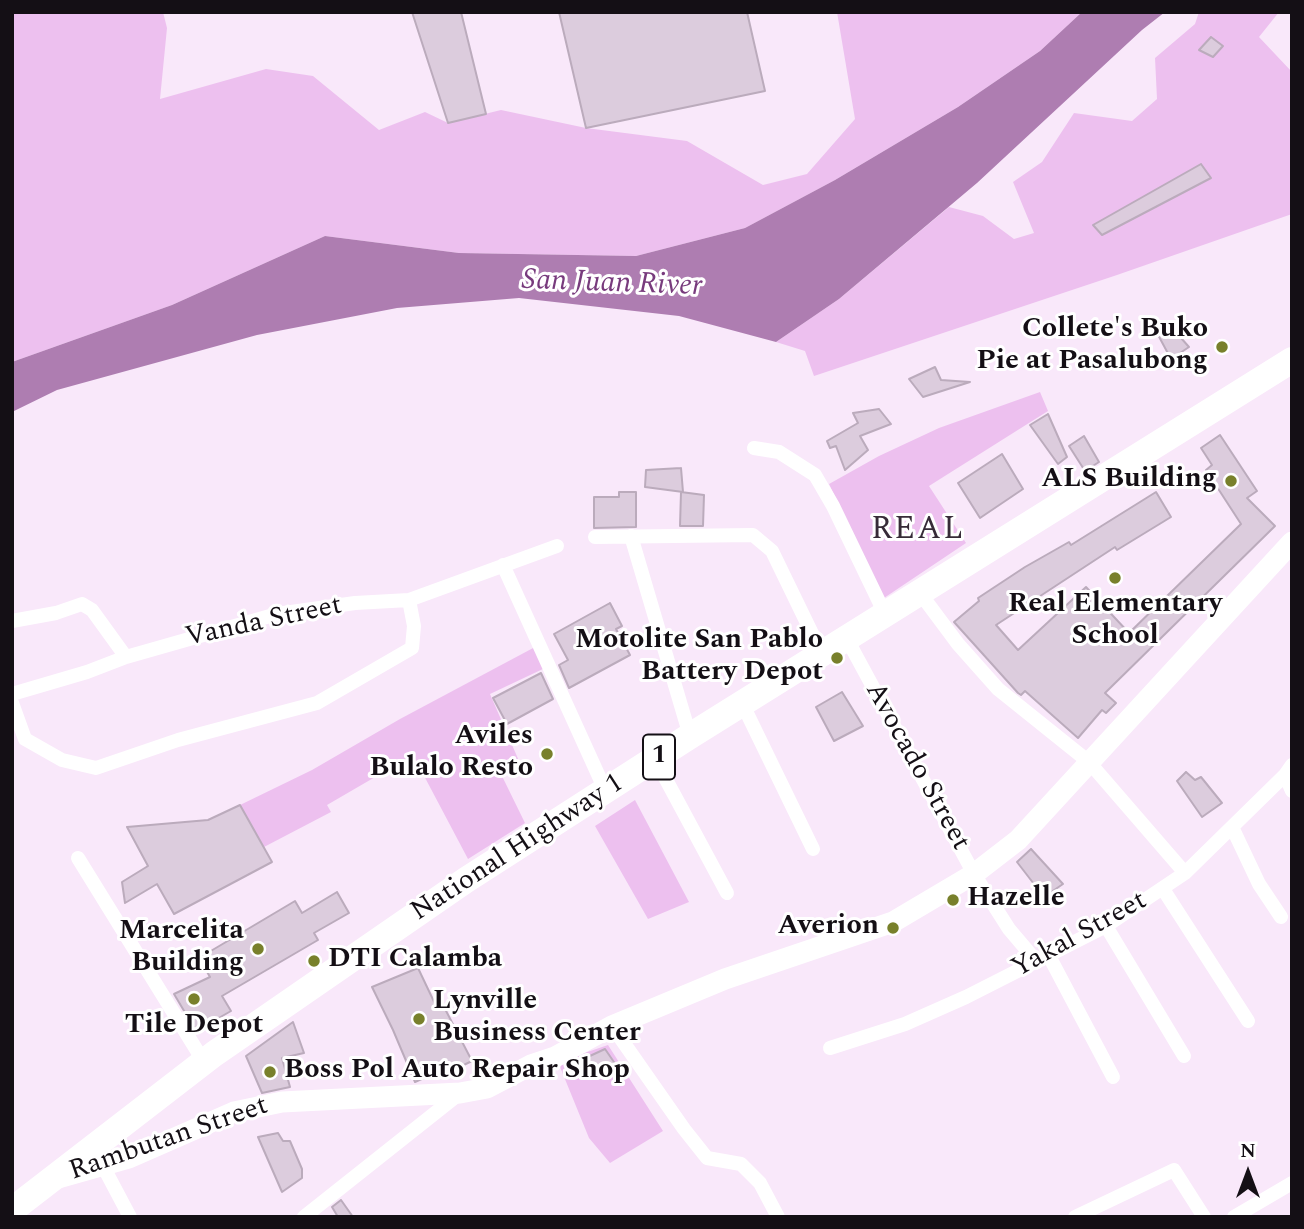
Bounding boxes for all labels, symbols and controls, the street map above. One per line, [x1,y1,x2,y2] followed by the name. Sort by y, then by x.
[521,264,703,306] water label: San Juan River
[977,314,1208,380] place label: Collete's Buko Pie at Pasalubong
[1214,339,1230,355] marker: Collete's Buko Pie at Pasalubong
[1041,464,1217,498] place label: ALS Building
[1223,473,1239,489] marker: ALS Building
[871,513,965,551] district label: REAL
[1107,570,1123,586] marker: Real Elementary School
[1008,589,1222,655] place label: Real Elementary School
[183,590,345,656] street label: Vanda Street
[575,625,823,691] place label: Motolite San Pablo Battery Depot
[829,650,845,666] marker: Motolite San Pablo Battery Depot
[856,677,976,857] street label: Avocado Street
[370,721,533,787] place label: Aviles Bulalo Resto
[643,734,675,779] road number: 1
[539,746,555,762] marker: Aviles Bulalo Resto
[406,768,630,930] street label: National Highway 1
[967,883,1065,917] place label: Hazelle
[1007,885,1153,987] street label: Yakal Street
[945,892,961,908] marker: Hazelle
[777,911,879,945] place label: Averion
[119,916,244,982] place label: Marcelita Building
[885,920,901,936] marker: Averion
[250,941,266,957] marker: Marcelita Building
[328,944,502,978] place label: DTI Calamba
[306,953,322,969] marker: DTI Calamba
[433,986,641,1052] place label: Lynville Business Center
[186,991,202,1007] marker: Tile Depot
[125,1010,263,1044] place label: Tile Depot
[411,1011,427,1027] marker: Lynville Business Center
[284,1055,630,1089] place label: Boss Pol Auto Repair Shop
[262,1064,278,1080] marker: Boss Pol Auto Repair Shop
[65,1090,273,1190] street label: Rambutan Street
[1240,1137,1256,1166] text: N
[1213,1138,1283,1208] north arrow

